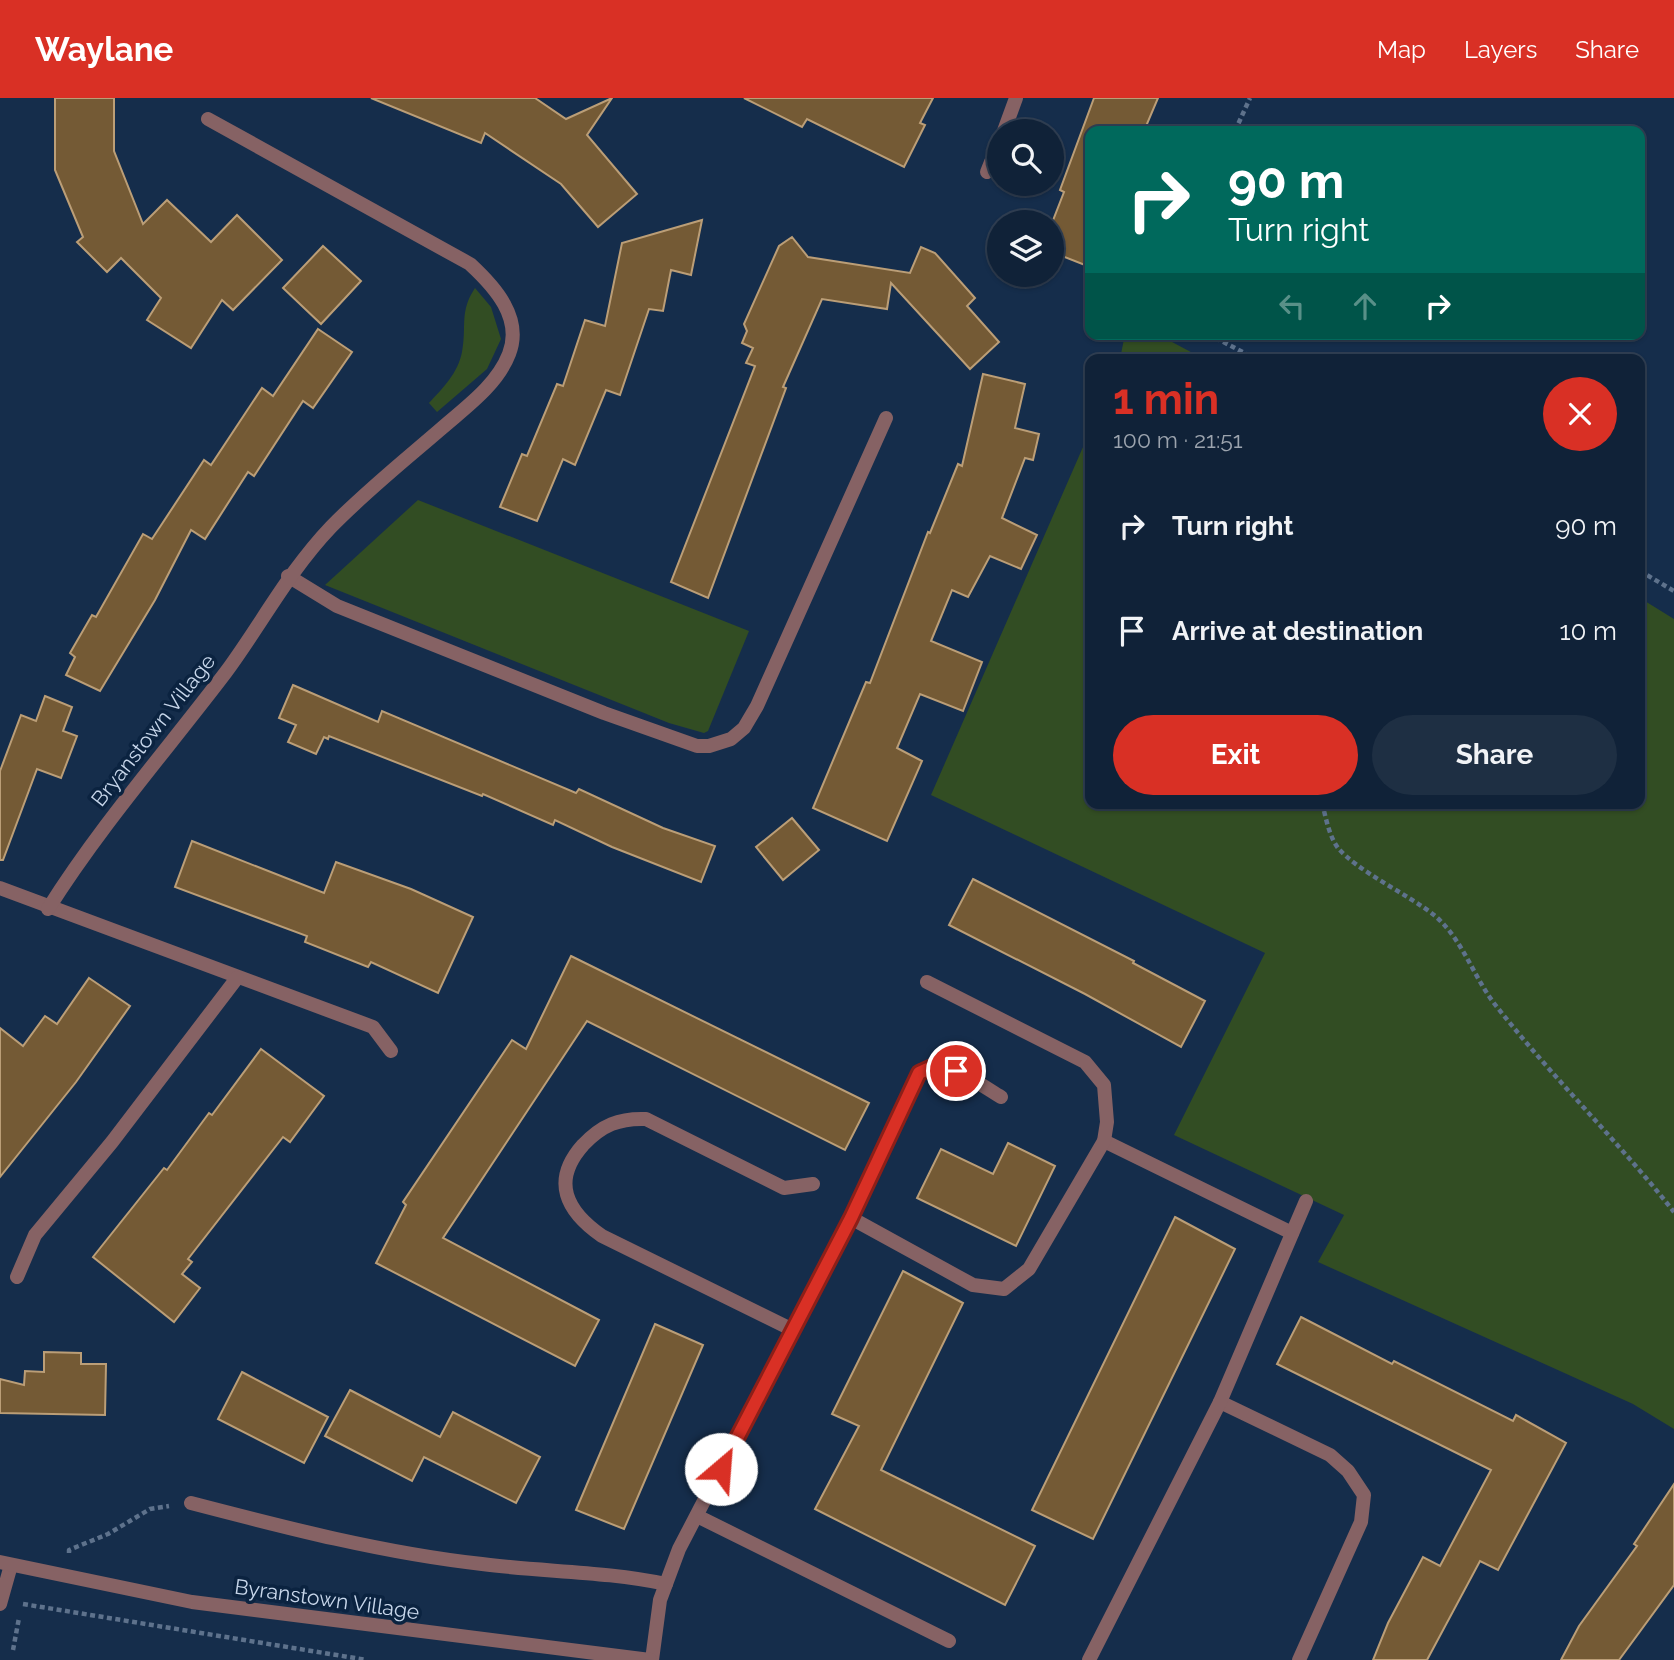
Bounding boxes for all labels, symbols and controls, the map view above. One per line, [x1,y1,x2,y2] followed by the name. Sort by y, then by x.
[35,30,173,69] text: Waylane
[1377,35,1426,64] text: Map
[1464,35,1537,64] text: Layers
[1575,35,1639,64] text: Share
[987,119,1064,287] map controls
[987,119,1064,196] button: search
[1228,152,1344,209] text: 90 m
[1113,154,1204,245] icon: right
[987,210,1064,287] button: layers
[1228,211,1369,248] text: Turn right
[1273,287,1311,325] icon: left
[1346,287,1384,325] icon: ahead
[1419,287,1457,325] icon: right
[1113,375,1219,424] text: 1 min
[1543,377,1617,451] button: close
[1113,426,1243,453] text: 100 m · 21:51
[1113,507,1151,545] icon: right
[1172,511,1293,541] text: Turn right
[1555,511,1617,541] text: 90 m
[1113,612,1151,650] icon: arrive
[1172,616,1423,646] text: Arrive at destination
[1559,616,1617,646] text: 10 m
[86,649,220,811] street label: Bryanstown Village
[1113,715,1358,795] button: Exit
[1372,715,1617,795] button: Share
[926,1041,986,1101] pin
[937,1052,975,1090] icon: arrive
[684,1432,758,1506] position arrow
[233,1574,421,1624] street label: Byranstown Village

